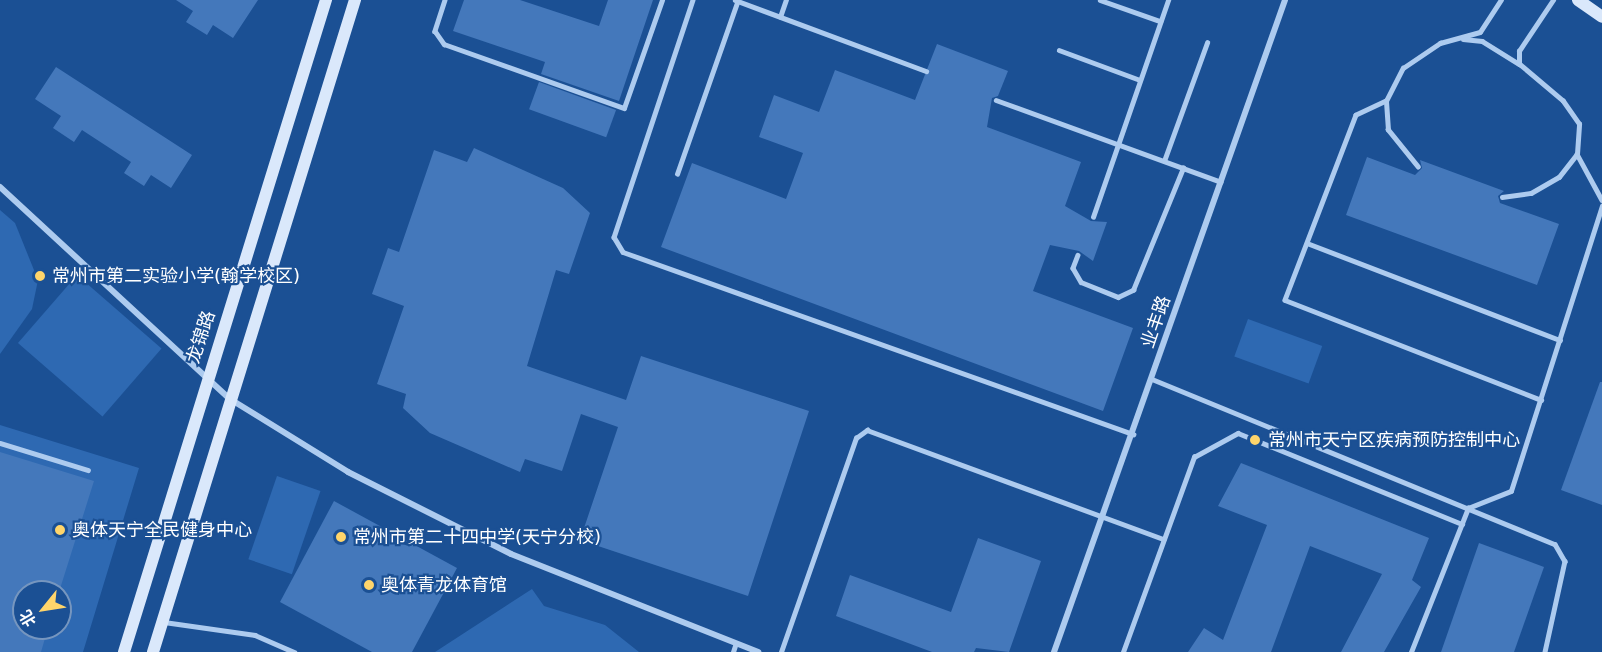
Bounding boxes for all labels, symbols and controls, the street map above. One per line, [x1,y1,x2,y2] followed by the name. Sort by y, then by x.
[52,265,300,287] place label: 常州市第二实验小学(翰学校区)
[33,269,47,283] marker: 常州市第二实验小学(翰学校区)
[1137,293,1175,351] street label: 业丰路
[182,308,220,366] street label: 龙锦路
[1268,429,1520,451] place label: 常州市天宁区疾病预防控制中心
[1246,431,1264,449] marker: 常州市天宁区疾病预防控制中心
[72,519,252,541] place label: 奥体天宁全民健身中心
[53,523,67,537] marker: 奥体天宁全民健身中心
[353,526,601,548] place label: 常州市第二十四中学(天宁分校)
[334,530,348,544] marker: 常州市第二十四中学(天宁分校)
[381,574,507,596] place label: 奥体青龙体育馆
[362,578,376,592] marker: 奥体青龙体育馆
[12,580,72,640] north arrow
[15,607,40,630] text: 北

